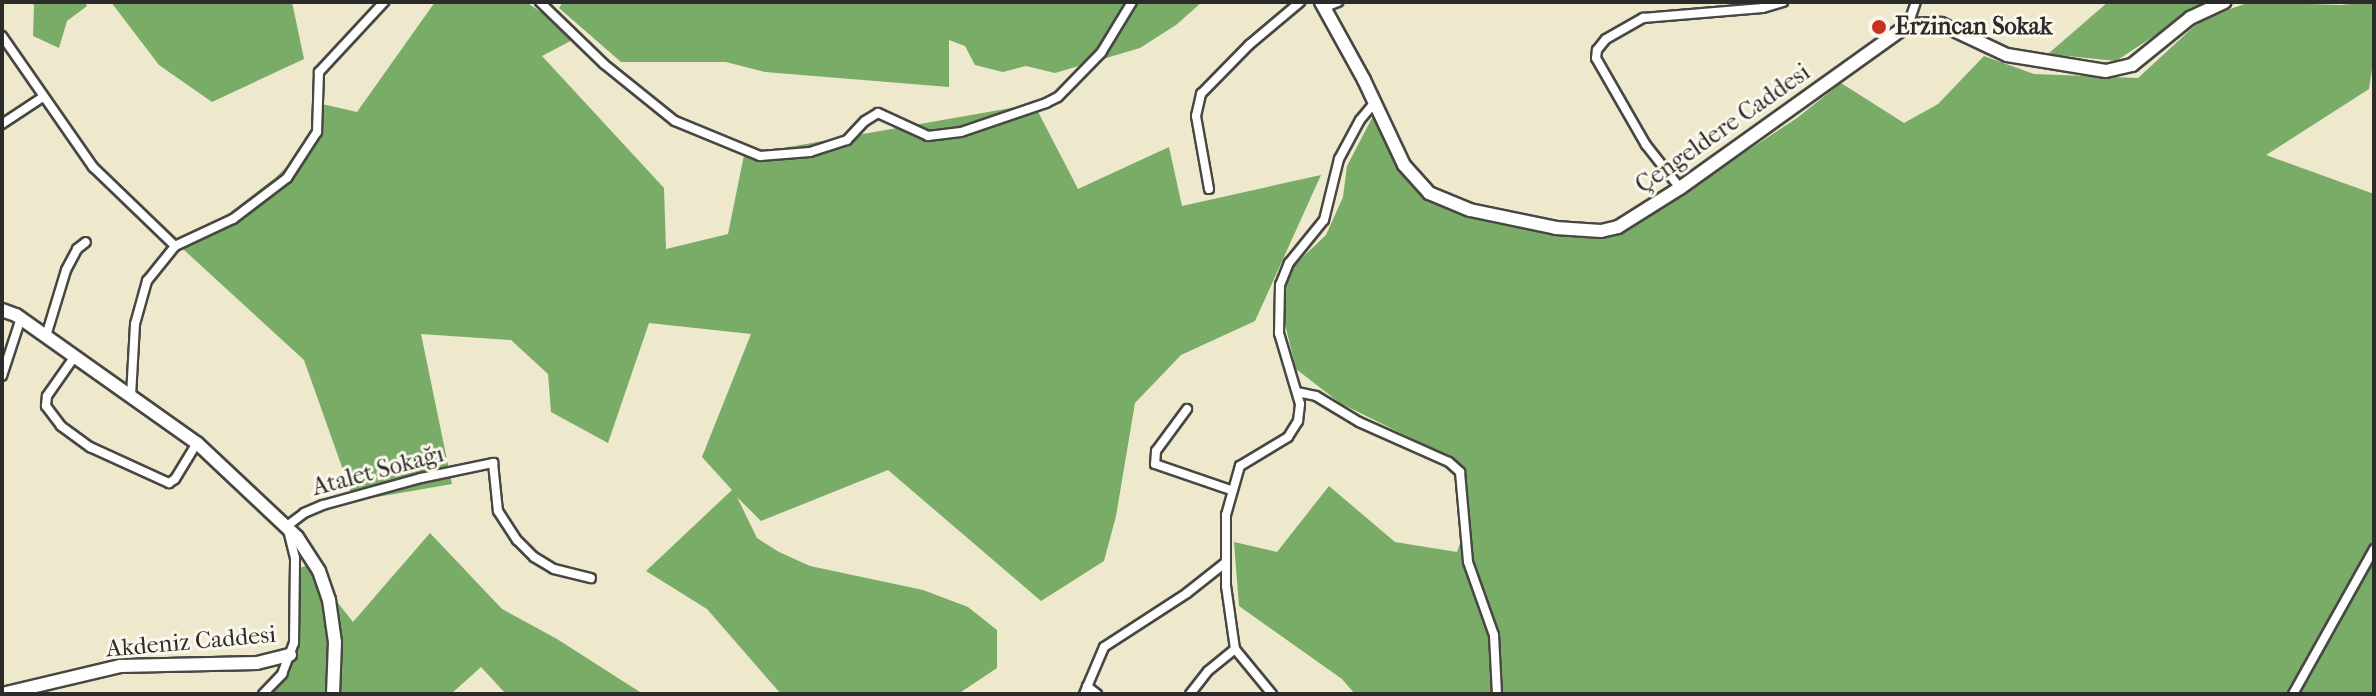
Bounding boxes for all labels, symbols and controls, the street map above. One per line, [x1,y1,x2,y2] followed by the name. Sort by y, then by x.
[1895,13,2052,41] place label: Erzincan Sokak
[1870,18,1888,36] marker: Erzincan Sokak
[1630,58,1816,200] street label: Çengeldere Caddesi
[309,440,447,502] street label: Atalet Sokağı
[105,620,277,664] street label: Akdeniz Caddesi

